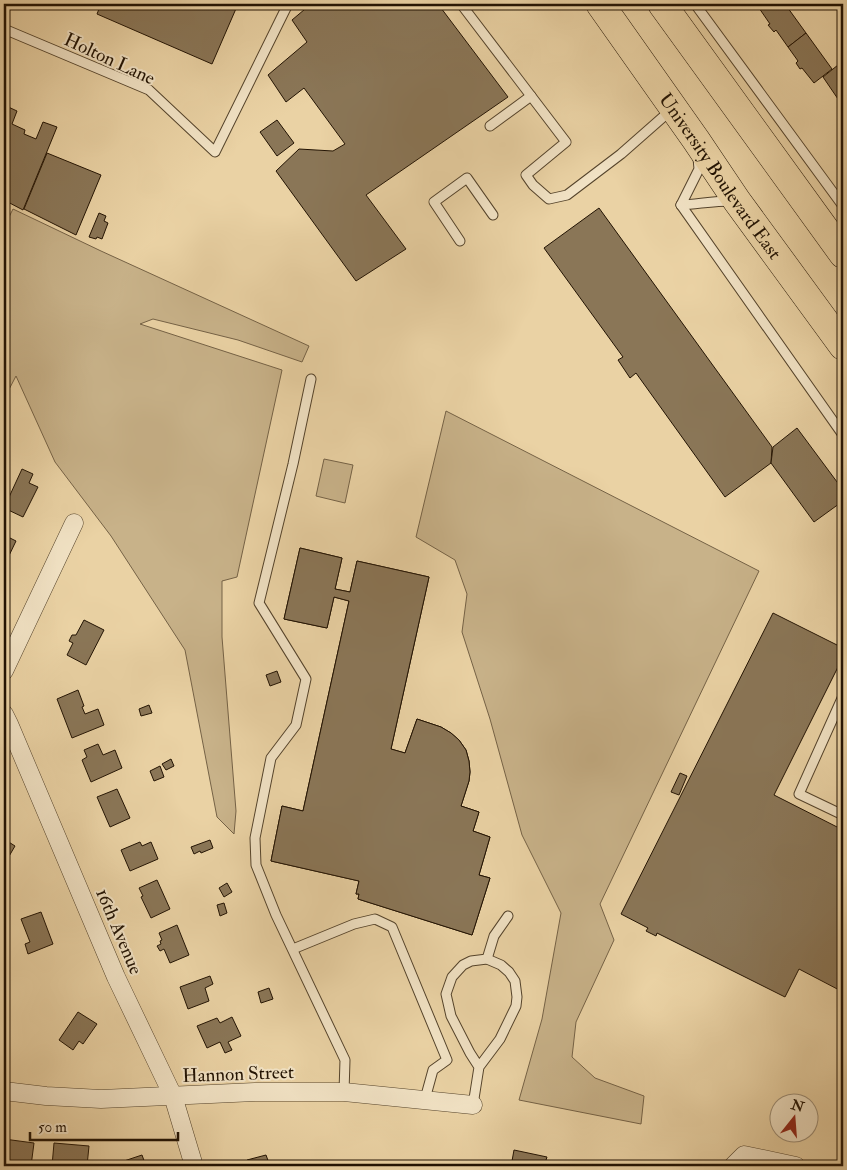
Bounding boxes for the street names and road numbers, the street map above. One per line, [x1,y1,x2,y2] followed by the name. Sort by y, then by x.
[60,27,159,90] street label: Holton Lane
[653,88,787,264] street label: University Boulevard East
[90,885,148,978] street label: 16th Avenue
[182,1060,294,1088] street label: Hannon Street

